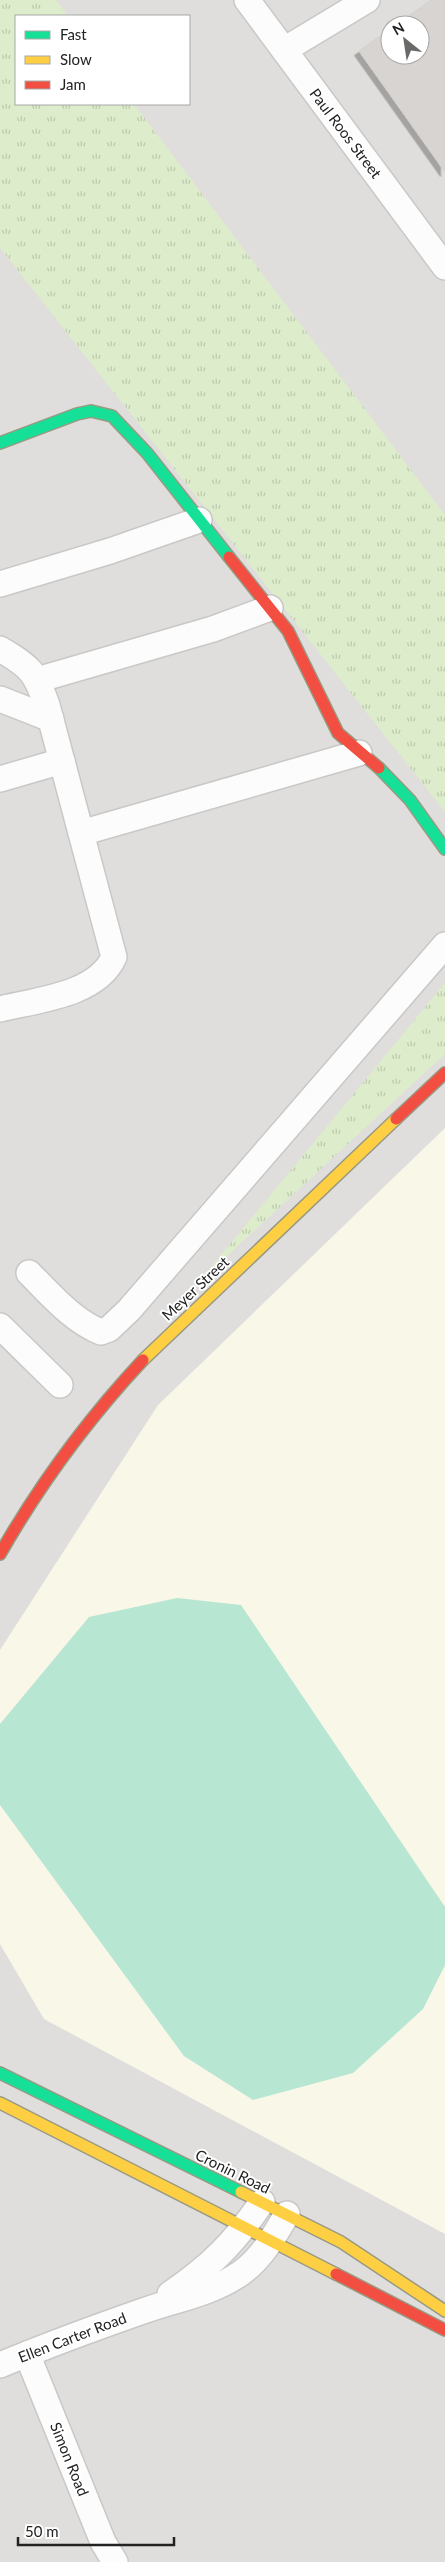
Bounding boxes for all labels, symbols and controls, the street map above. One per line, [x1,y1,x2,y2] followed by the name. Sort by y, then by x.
[15,15,190,105] legend
[380,15,430,65] north arrow
[389,18,407,38] text: N
[60,25,87,43] text: Fast
[60,50,92,68] text: Slow
[60,75,86,93] text: Jam
[306,85,386,182] street label: Paul Roos Street
[158,1252,233,1324] street label: Meyer Street
[193,2145,273,2197] street label: Cronin Road
[15,2308,129,2366] street label: Ellen Carter Road
[47,2419,93,2499] street label: Simon Road
[18,2514,174,2546] scale bar
[25,2522,59,2540] text: 50 m

